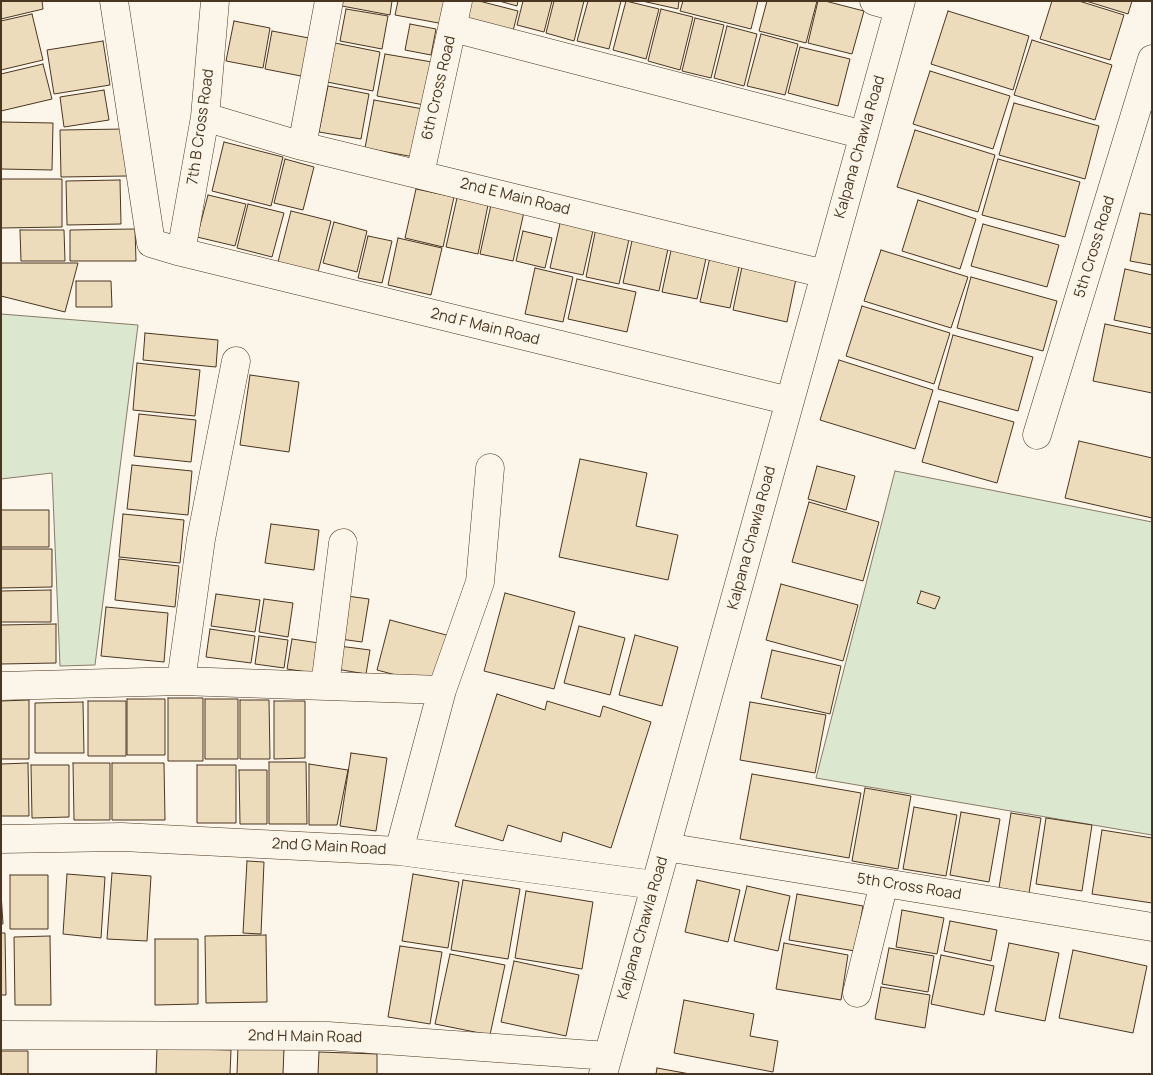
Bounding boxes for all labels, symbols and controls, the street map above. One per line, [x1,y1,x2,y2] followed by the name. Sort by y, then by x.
[418,34,460,142] street label: 6th Cross Road
[184,68,218,186] street label: 7th B Cross Road
[831,73,889,221] street label: Kalpana Chawla Road
[458,175,572,219] street label: 2nd E Main Road
[1071,194,1119,300] street label: 5th Cross Road
[429,305,541,349] street label: 2nd F Main Road
[724,464,780,612] street label: Kalpana Chawla Road
[271,835,387,859] street label: 2nd G Main Road
[614,854,672,1002] street label: Kalpana Chawla Road
[855,870,963,904] street label: 5th Cross Road
[248,1027,362,1047] street label: 2nd H Main Road

